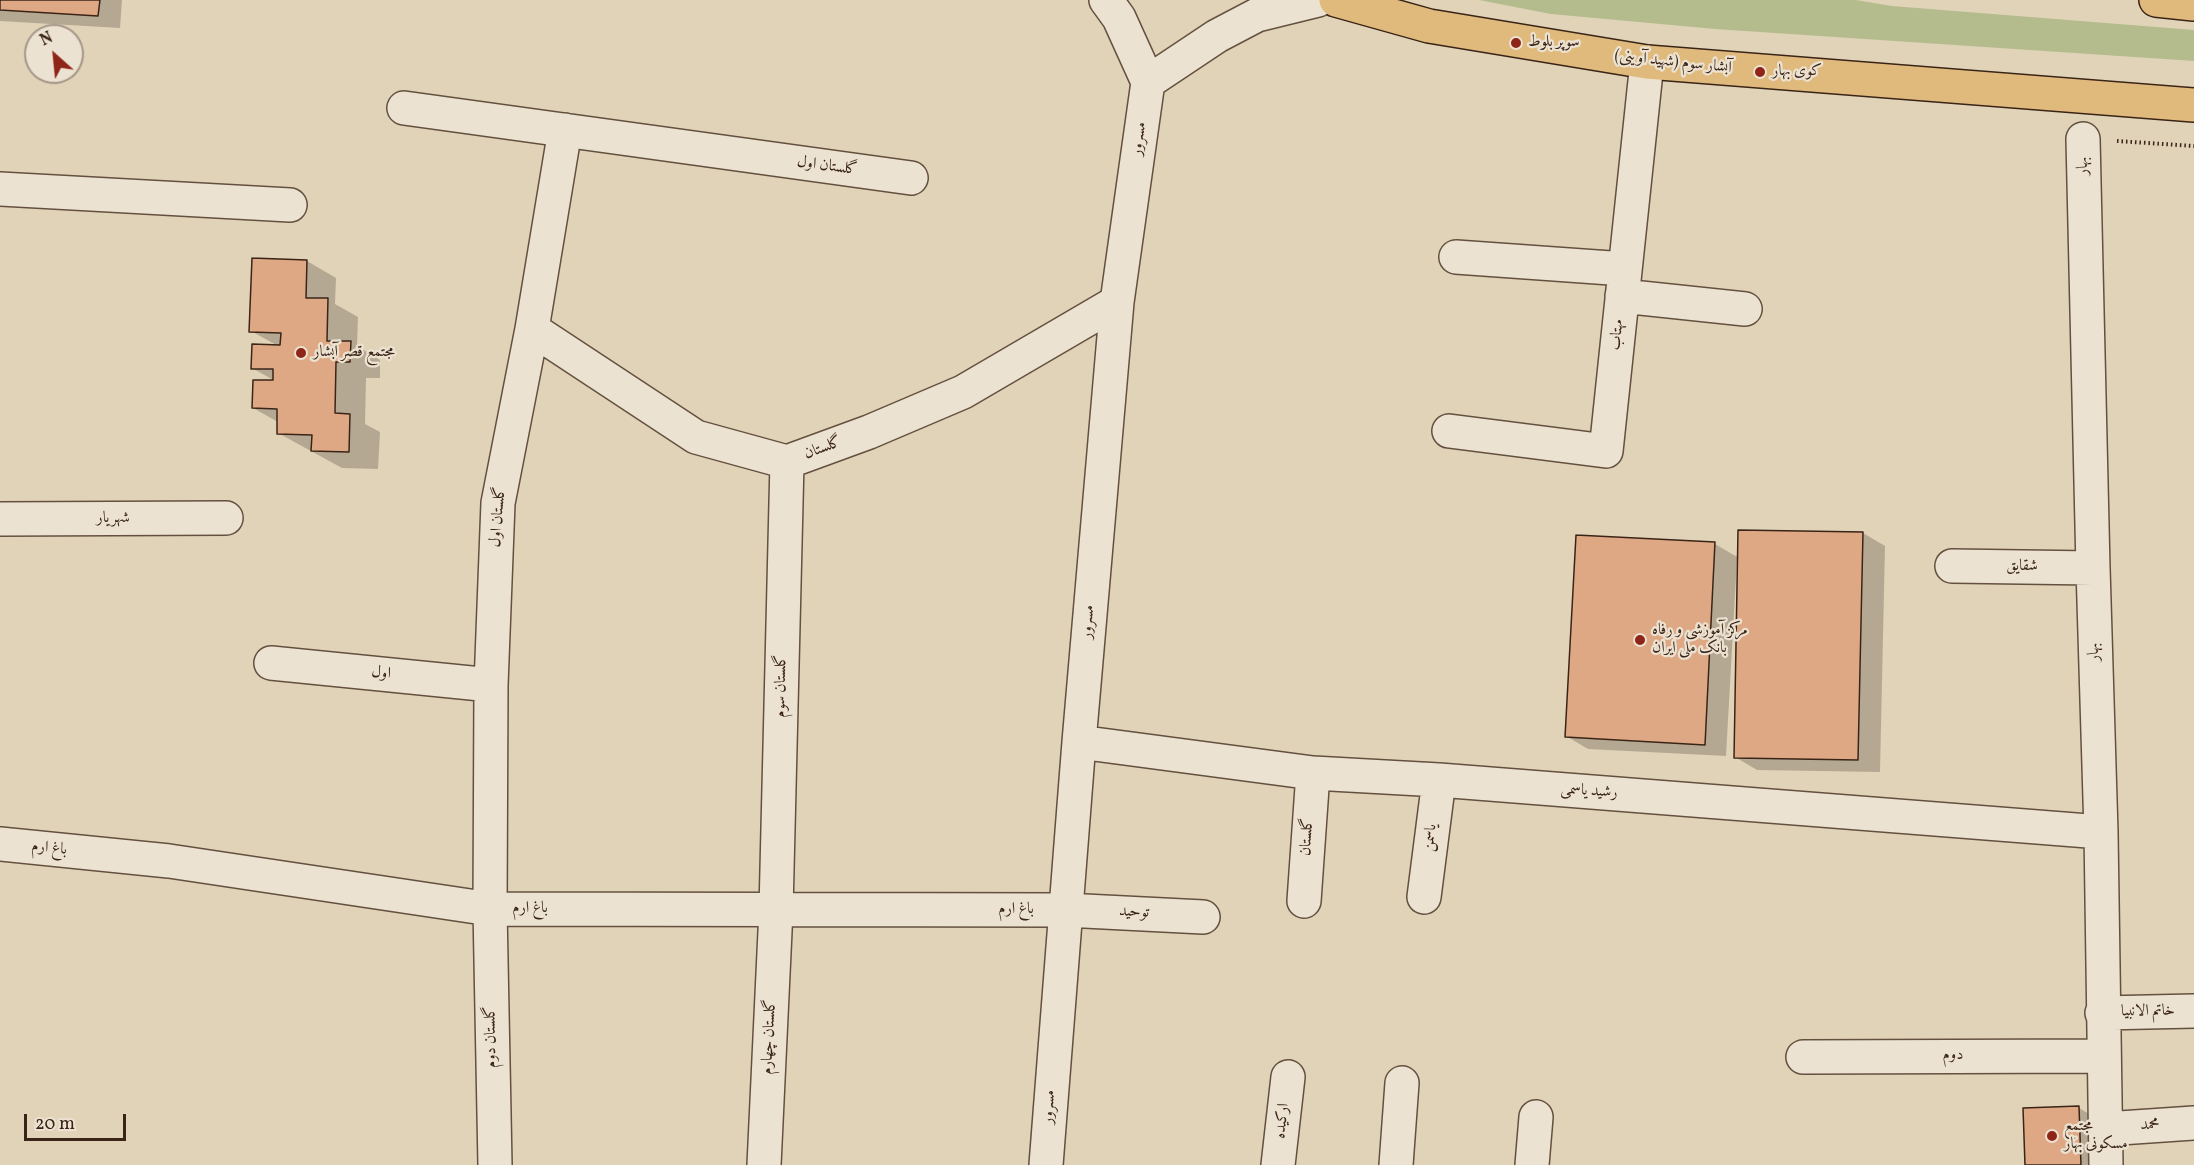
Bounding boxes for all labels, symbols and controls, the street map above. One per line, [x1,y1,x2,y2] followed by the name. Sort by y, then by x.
[24,24,84,84] north arrow
[37,27,57,52] text: N
[1528,33,1580,53] place label: سوپر بلوط
[1509,36,1523,50] marker: سوپر بلوط
[1614,47,1732,79] street label: آبشار سوم (شهید آوینی)
[1772,62,1822,82] place label: کوی بهار
[1753,65,1767,79] marker: کوی بهار
[1128,121,1152,157] street label: مسرور
[795,153,859,181] street label: گلستان اول
[2074,157,2094,175] street label: بهار
[1607,319,1629,351] street label: مهتاب
[313,343,395,363] place label: مجتمع قصر آبشار
[294,346,308,360] marker: مجتمع قصر آبشار
[802,433,844,465] street label: گلستان
[487,486,511,548] street label: گلستان اول
[96,509,130,529] street label: شهریار
[2006,557,2038,577] street label: شقایق
[1078,604,1100,640] street label: مسرور
[1652,621,1748,659] place label: مرکز آموزشی و رفاه بانک ملی ایران
[1633,633,1647,647] marker: مرکز آموزشی و رفاه بانک ملی ایران
[2085,642,2105,662] street label: بهار
[772,654,792,718] street label: گلستان سوم
[370,663,392,685] street label: اول
[1560,780,1618,804] street label: رشید یاسمی
[1297,817,1319,857] street label: گلستان
[1420,823,1442,853] street label: یاسمن
[30,838,68,860] street label: باغ ارم
[512,899,548,919] street label: باغ ارم
[998,900,1034,920] street label: باغ ارم
[1118,903,1150,923] street label: توحید
[758,999,782,1075] street label: گلستان چهارم
[2121,1002,2175,1022] street label: خاتم الانبیا
[482,1006,502,1068] street label: گلستان دوم
[1943,1046,1963,1066] street label: دوم
[1039,1089,1061,1125] street label: مسرور
[27,1102,129,1140] scale bar
[1272,1102,1294,1140] street label: ارکیده
[35,1112,75,1137] text: 20 m
[2140,1116,2160,1136] street label: محمد
[2064,1117,2128,1155] place label: مجتمع مسکونی بهار
[2045,1129,2059,1143] marker: مجتمع مسکونی بهار

